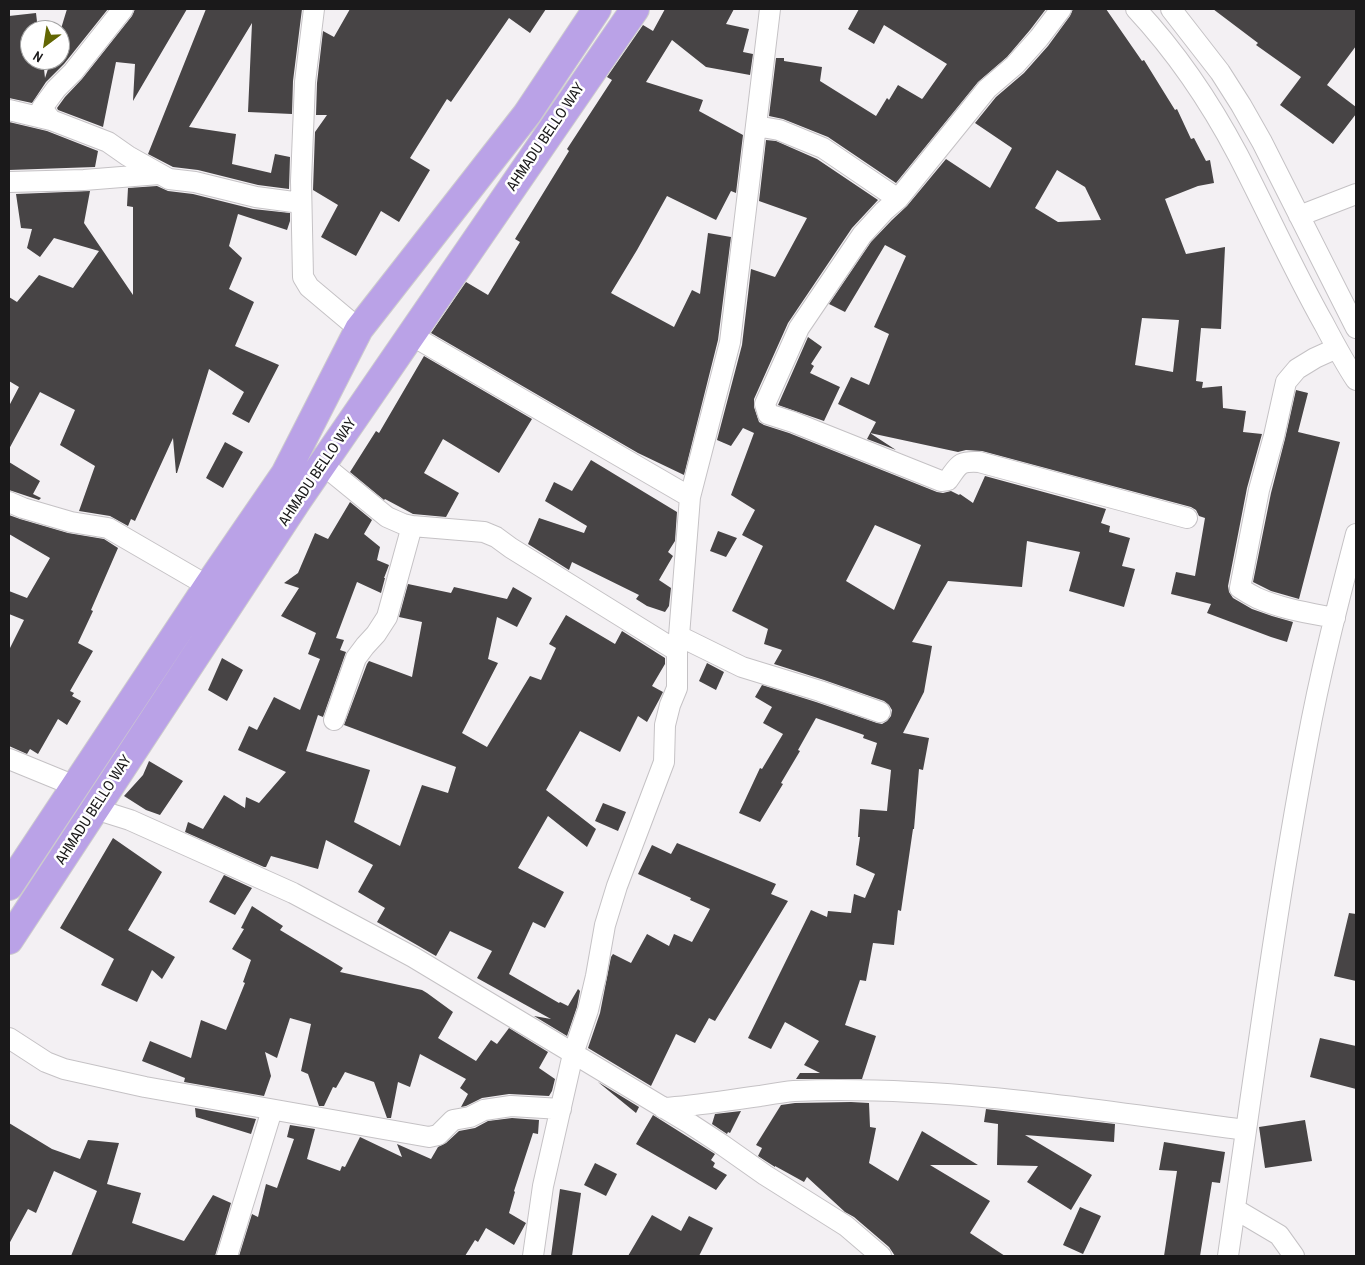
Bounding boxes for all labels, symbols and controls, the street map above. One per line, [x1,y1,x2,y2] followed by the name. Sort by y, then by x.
[20,20,70,70] north arrow
[30,47,46,67] text: N
[503,80,589,194] street label: AHMADU BELLO WAY
[275,415,361,529] street label: AHMADU BELLO WAY
[52,752,136,868] street label: AHMADU BELLO WAY

